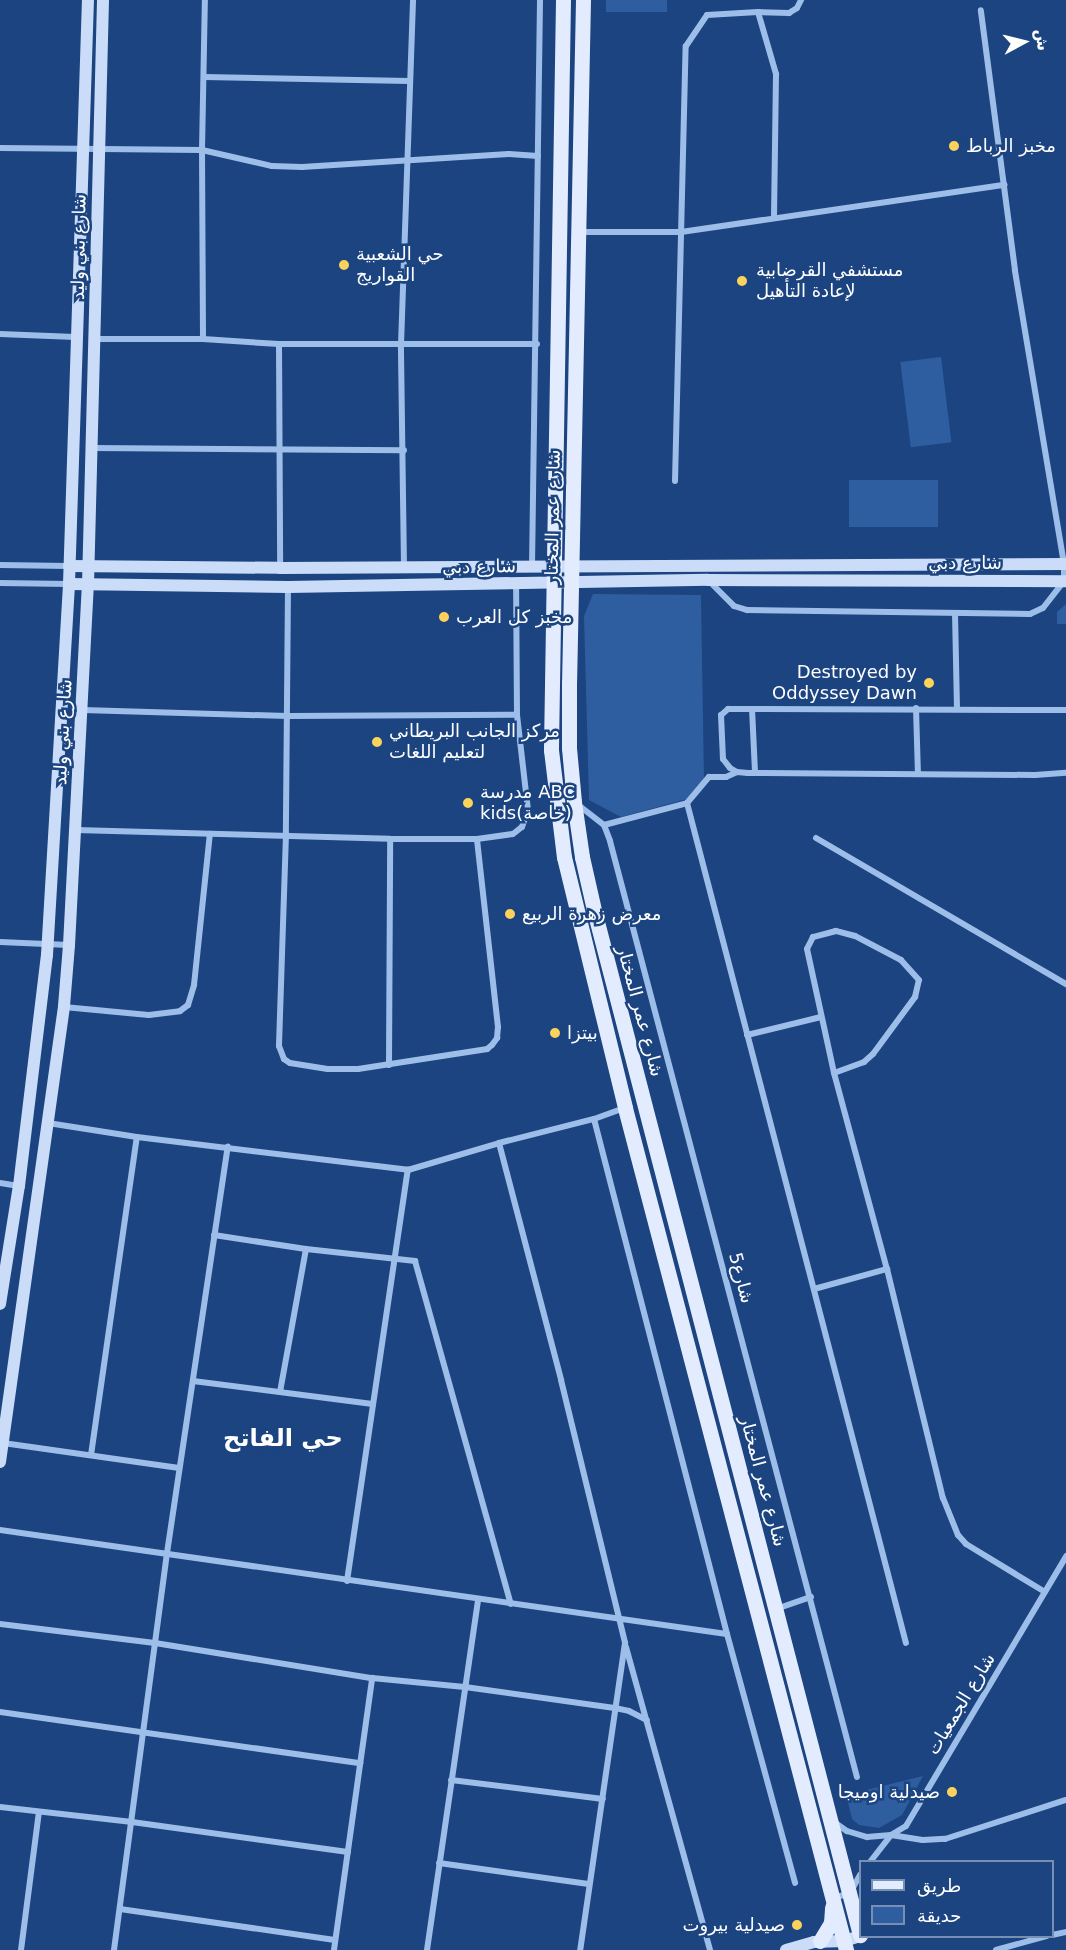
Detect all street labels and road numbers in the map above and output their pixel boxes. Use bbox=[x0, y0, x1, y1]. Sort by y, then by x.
street label: شارع بني وليد bbox=[67, 194, 91, 300]
street label: شارع عمر المختار bbox=[541, 450, 565, 584]
street label: شارع دبي bbox=[928, 552, 1002, 574]
street label: شارع دبي bbox=[442, 556, 516, 578]
street label: شارع بني وليد bbox=[49, 679, 77, 785]
street label: شارع عمر المختار bbox=[612, 943, 668, 1079]
street label: شارع5 bbox=[724, 1250, 758, 1306]
street label: شارع عمر المختار bbox=[735, 1413, 791, 1549]
street label: شارع الجمعيات bbox=[922, 1649, 1000, 1759]

